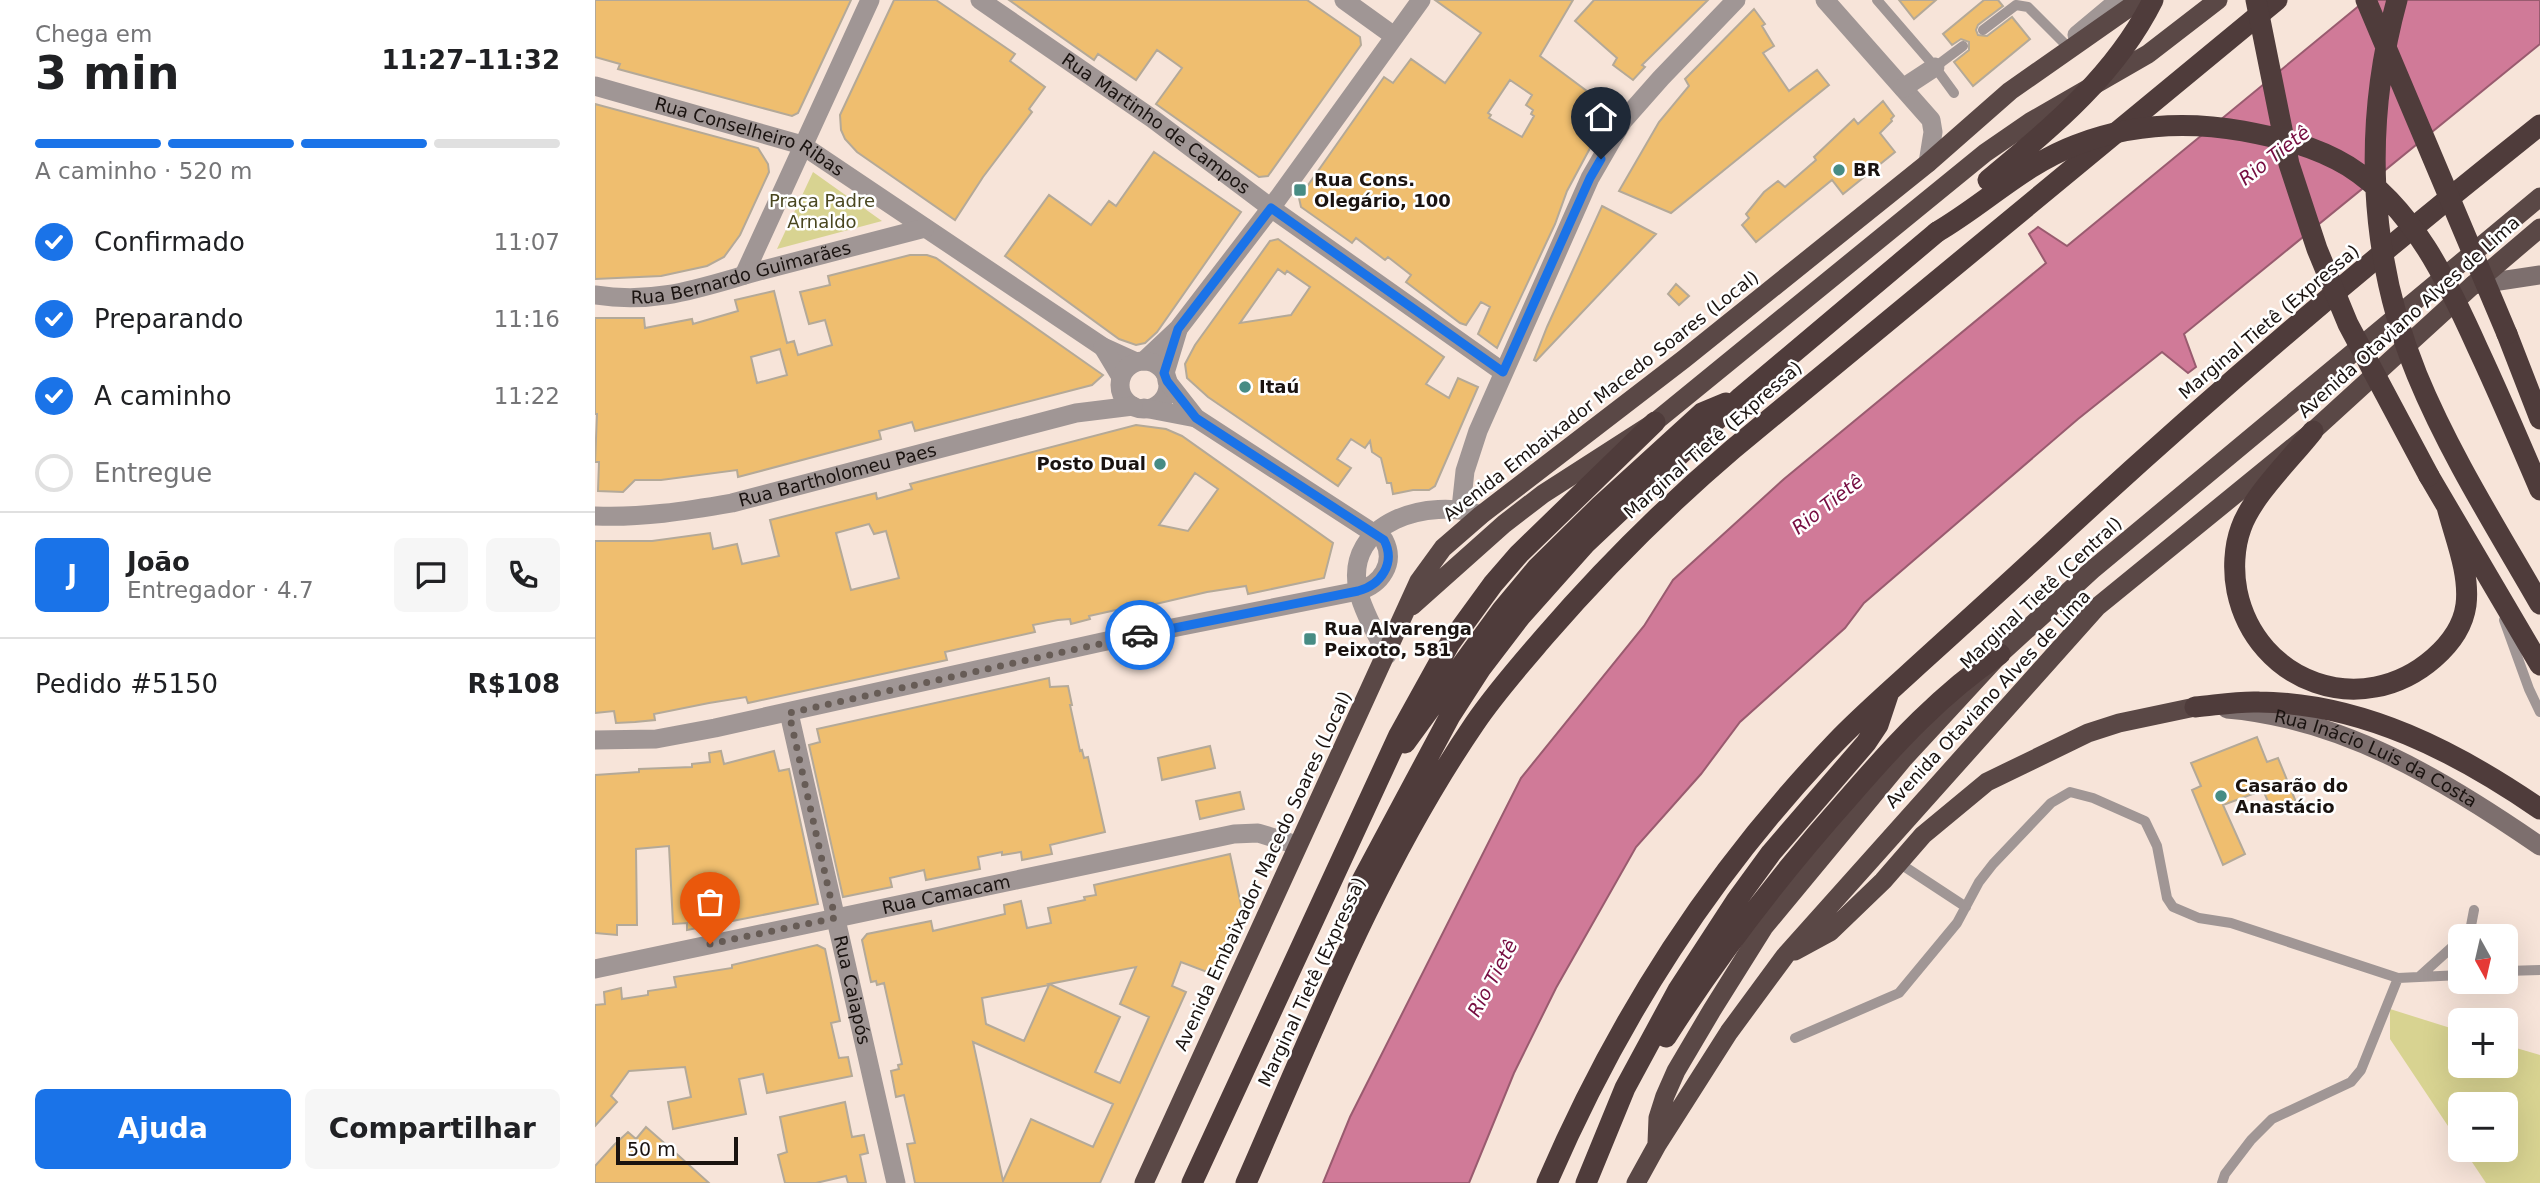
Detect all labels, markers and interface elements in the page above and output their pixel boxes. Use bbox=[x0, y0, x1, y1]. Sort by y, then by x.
text: Chega em bbox=[35, 21, 152, 47]
text: 11:27–11:32 bbox=[381, 45, 560, 75]
text: 3 min bbox=[35, 46, 179, 100]
street label: Rua Martinho de Campos bbox=[1058, 49, 1254, 198]
pin bbox=[1571, 87, 1631, 159]
street label: Rua Conselheiro Ribas bbox=[652, 93, 848, 180]
icon: home bbox=[1582, 98, 1620, 136]
water label: Rio Tietê bbox=[2234, 121, 2314, 189]
text: A caminho · 520 m bbox=[35, 158, 252, 184]
place label: BR bbox=[1853, 159, 1881, 180]
marker: BR bbox=[1831, 162, 1847, 178]
place label: Rua Cons. Olegário, 100 bbox=[1314, 169, 1451, 211]
marker: Rua Cons. Olegário, 100 bbox=[1292, 182, 1308, 198]
park label: Praça Padre Arnaldo bbox=[769, 190, 875, 232]
street label: Avenida Otaviano Alves de Lima bbox=[2294, 212, 2524, 422]
icon: check bbox=[35, 223, 73, 261]
text: Confirmado bbox=[94, 227, 245, 257]
text: 11:07 bbox=[494, 229, 560, 255]
street label: Rua Bernardo Guimarães bbox=[631, 237, 853, 308]
street label: Marginal Tietê (Expressa) bbox=[2174, 240, 2363, 403]
street label: Avenida Embaixador Macedo Soares (Local) bbox=[1439, 266, 1762, 525]
icon: check bbox=[35, 300, 73, 338]
text: Preparando bbox=[94, 304, 243, 334]
text: 11:16 bbox=[494, 306, 560, 332]
street label: Marginal Tietê (Expressa) bbox=[1619, 357, 1806, 523]
place label: Itaú bbox=[1259, 376, 1299, 397]
icon: check bbox=[35, 377, 73, 415]
marker: Itaú bbox=[1237, 379, 1253, 395]
text: A caminho bbox=[94, 381, 232, 411]
text: 11:22 bbox=[494, 383, 560, 409]
street label: Rua Bartholomeu Paes bbox=[736, 439, 939, 511]
place label: Posto Dual bbox=[1036, 453, 1146, 474]
marker: Posto Dual bbox=[1152, 456, 1168, 472]
text: Entregue bbox=[94, 458, 212, 488]
water label: Rio Tietê bbox=[1787, 470, 1867, 538]
street label: Marginal Tietê (Central) bbox=[1956, 512, 2126, 673]
button: chat bbox=[394, 538, 468, 612]
button: phone bbox=[486, 538, 560, 612]
text: João bbox=[127, 547, 190, 577]
text: J bbox=[67, 560, 77, 590]
text: Entregador · 4.7 bbox=[127, 577, 314, 603]
street label: Avenida Otaviano Alves de Lima bbox=[1881, 585, 2094, 812]
courier bbox=[1105, 600, 1175, 670]
icon: car bbox=[1121, 616, 1159, 654]
place label: Rua Alvarenga Peixoto, 581 bbox=[1324, 618, 1472, 660]
marker: Rua Alvarenga Peixoto, 581 bbox=[1302, 631, 1318, 647]
text: Pedido #5150 bbox=[35, 669, 218, 699]
text: R$108 bbox=[468, 669, 560, 699]
street label: Avenida Embaixador Macedo Soares (Local) bbox=[1170, 688, 1355, 1054]
street label: Rua Inácio Luis da Costa bbox=[2272, 705, 2481, 812]
place label: Casarão do Anastácio bbox=[2235, 775, 2348, 817]
marker: Casarão do Anastácio bbox=[2213, 788, 2229, 804]
street label: Rua Camacam bbox=[880, 871, 1012, 918]
pin bbox=[680, 872, 740, 944]
street label: Marginal Tietê (Expressa) bbox=[1254, 874, 1369, 1090]
icon: bag bbox=[691, 883, 729, 921]
north arrow bbox=[2448, 924, 2518, 994]
map controls bbox=[2448, 924, 2518, 1162]
street label: Rua Caiapós bbox=[830, 933, 875, 1046]
water label: Rio Tietê bbox=[1463, 936, 1521, 1020]
button: + bbox=[2448, 1008, 2518, 1078]
button: Ajuda bbox=[35, 1089, 291, 1169]
button: Compartilhar bbox=[305, 1089, 560, 1169]
button: − bbox=[2448, 1092, 2518, 1162]
scale bar bbox=[616, 1134, 739, 1166]
text: 50 m bbox=[627, 1138, 676, 1160]

